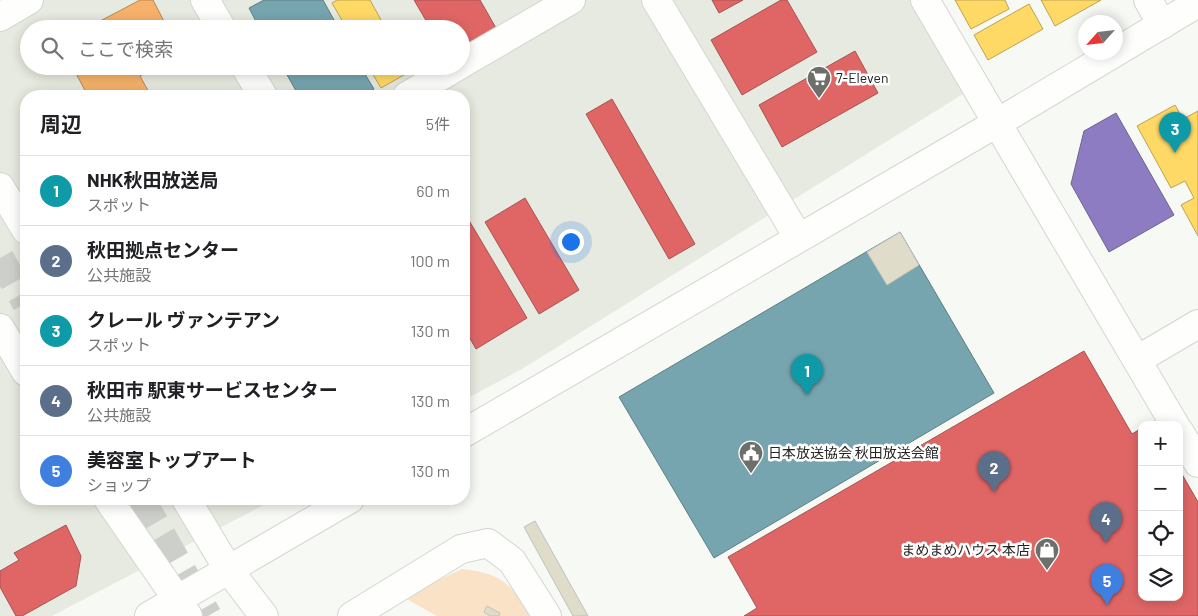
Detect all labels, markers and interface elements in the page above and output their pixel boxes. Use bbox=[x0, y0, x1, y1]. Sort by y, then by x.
north arrow bbox=[1078, 15, 1123, 60]
search box bbox=[20, 20, 470, 75]
icon: search bbox=[38, 34, 66, 62]
text: ここで検索 bbox=[78, 37, 173, 60]
supermarket icon: 7-Eleven bbox=[806, 65, 832, 99]
place label: 7-Eleven bbox=[836, 69, 889, 86]
text: 周辺 bbox=[40, 111, 82, 136]
pin: 3 bbox=[1159, 112, 1191, 153]
text: 5件 bbox=[426, 114, 450, 133]
text: NHK秋田放送局 bbox=[87, 168, 218, 191]
text: 1 bbox=[53, 181, 59, 200]
text: 60 m bbox=[416, 181, 450, 200]
text: スポット bbox=[87, 195, 151, 214]
your location bbox=[558, 229, 584, 255]
text: 秋田拠点センター bbox=[87, 238, 239, 261]
text: 2 bbox=[52, 251, 60, 270]
text: 100 m bbox=[410, 251, 450, 270]
text: 公共施設 bbox=[87, 265, 151, 284]
text: クレール ヴァンテアン bbox=[87, 308, 280, 331]
text: 3 bbox=[52, 321, 60, 340]
text: 130 m bbox=[411, 321, 450, 340]
text: スポット bbox=[87, 335, 151, 354]
pin: 1 bbox=[791, 354, 823, 395]
text: 秋田市 駅東サービスセンター bbox=[87, 378, 338, 401]
text: 4 bbox=[51, 391, 61, 410]
text: 130 m bbox=[411, 391, 450, 410]
text: 公共施設 bbox=[87, 405, 151, 424]
map controls bbox=[1138, 421, 1183, 601]
button: + bbox=[1138, 421, 1183, 466]
public building icon: 日本放送協会 秋田放送会館 bbox=[738, 440, 764, 474]
place label: 日本放送協会 秋田放送会館 bbox=[768, 444, 939, 461]
text: 美容室トップアート bbox=[87, 448, 257, 471]
pin: 2 bbox=[978, 451, 1010, 492]
text: 5 bbox=[52, 461, 60, 480]
text: 130 m bbox=[411, 461, 450, 480]
button: − bbox=[1138, 466, 1183, 511]
text: ショップ bbox=[87, 475, 151, 494]
pin: 4 bbox=[1090, 502, 1122, 543]
button: locate bbox=[1138, 511, 1183, 556]
shop icon: まめまめハウス 本店 bbox=[1034, 537, 1060, 571]
place label: まめまめハウス 本店 bbox=[901, 541, 1030, 558]
button: layers bbox=[1138, 556, 1183, 601]
pin: 5 bbox=[1091, 564, 1123, 605]

